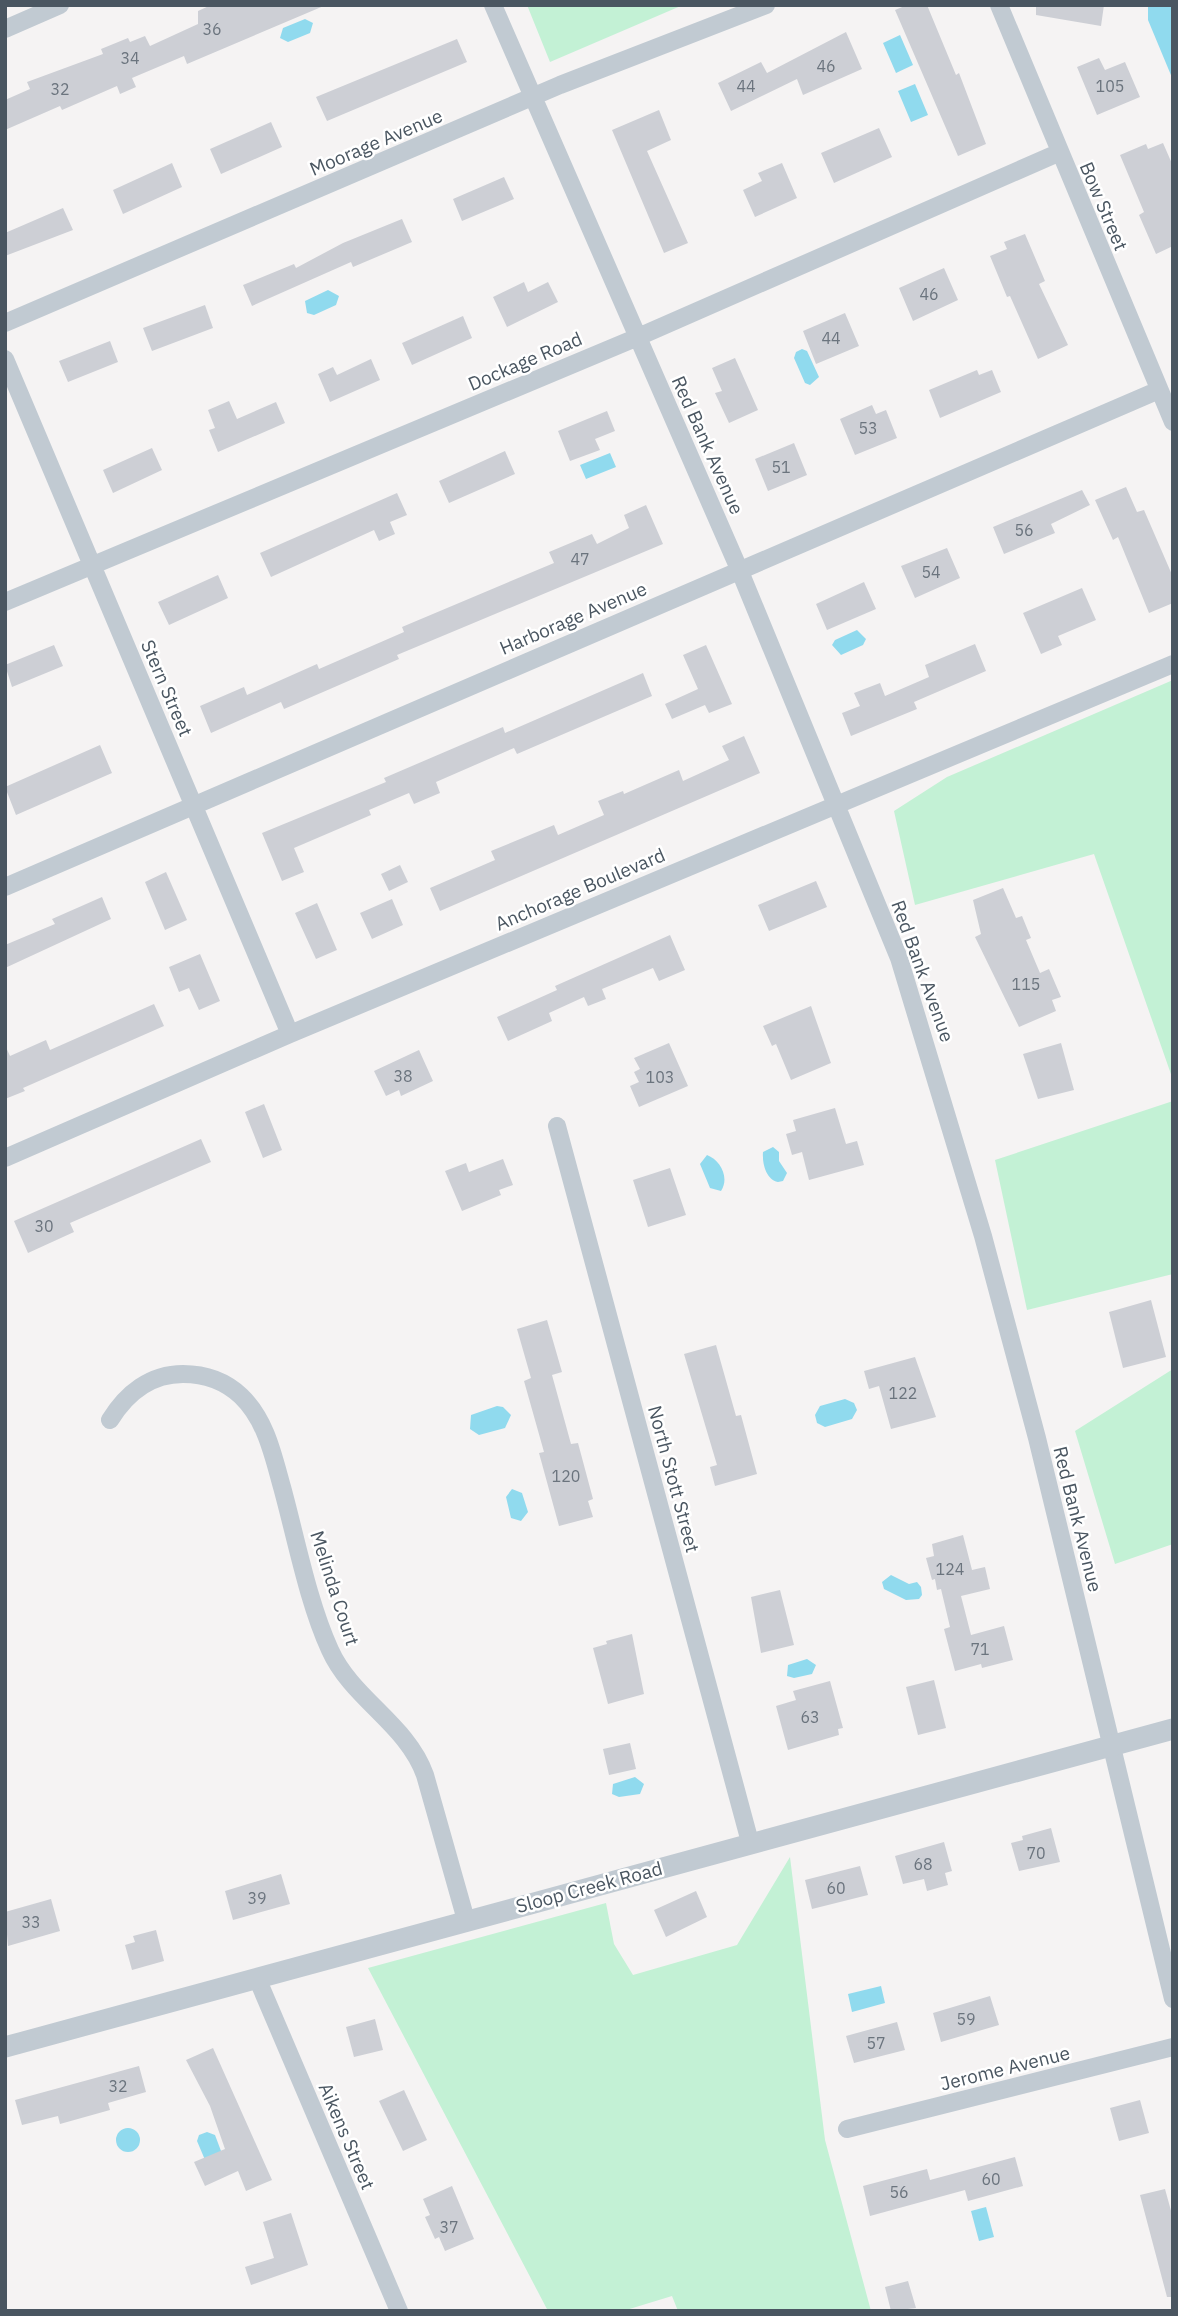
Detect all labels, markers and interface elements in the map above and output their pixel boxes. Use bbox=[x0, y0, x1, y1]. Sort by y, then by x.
house number: 36 bbox=[202, 19, 222, 39]
house number: 34 bbox=[120, 48, 140, 68]
house number: 46 bbox=[816, 56, 836, 76]
house number: 44 bbox=[736, 76, 756, 96]
house number: 105 bbox=[1096, 76, 1124, 96]
house number: 32 bbox=[50, 79, 70, 99]
street label: Moorage Avenue bbox=[306, 103, 446, 181]
street label: Bow Street bbox=[1075, 158, 1133, 254]
house number: 46 bbox=[919, 284, 939, 304]
street label: Dockage Road bbox=[464, 326, 586, 396]
house number: 44 bbox=[821, 328, 841, 348]
street label: Red Bank Avenue bbox=[667, 372, 749, 518]
house number: 53 bbox=[858, 418, 878, 438]
house number: 51 bbox=[771, 457, 791, 477]
house number: 56 bbox=[1014, 520, 1034, 540]
house number: 47 bbox=[570, 549, 590, 569]
house number: 54 bbox=[921, 562, 941, 582]
street label: Harborage Avenue bbox=[496, 576, 650, 660]
street label: Stern Street bbox=[136, 636, 198, 740]
street label: Anchorage Boulevard bbox=[491, 842, 669, 936]
street label: Red Bank Avenue bbox=[886, 897, 960, 1045]
house number: 115 bbox=[1012, 974, 1040, 994]
house number: 38 bbox=[393, 1066, 413, 1086]
house number: 103 bbox=[646, 1067, 674, 1087]
house number: 30 bbox=[34, 1216, 54, 1236]
house number: 122 bbox=[889, 1383, 917, 1403]
street label: North Stott Street bbox=[643, 1403, 705, 1555]
street label: Red Bank Avenue bbox=[1048, 1444, 1108, 1594]
house number: 120 bbox=[552, 1466, 580, 1486]
street label: Melinda Court bbox=[305, 1528, 365, 1648]
house number: 124 bbox=[936, 1559, 964, 1579]
house number: 71 bbox=[970, 1639, 990, 1659]
house number: 63 bbox=[800, 1707, 820, 1727]
house number: 70 bbox=[1026, 1843, 1046, 1863]
house number: 68 bbox=[913, 1854, 933, 1874]
street label: Sloop Creek Road bbox=[513, 1856, 665, 1918]
house number: 60 bbox=[826, 1878, 846, 1898]
house number: 39 bbox=[247, 1888, 267, 1908]
house number: 33 bbox=[21, 1912, 41, 1932]
house number: 59 bbox=[956, 2009, 976, 2029]
house number: 57 bbox=[866, 2033, 886, 2053]
street label: Jerome Avenue bbox=[938, 2040, 1072, 2096]
house number: 32 bbox=[108, 2076, 128, 2096]
street label: Aikens Street bbox=[314, 2079, 380, 2193]
house number: 60 bbox=[981, 2169, 1001, 2189]
house number: 56 bbox=[889, 2182, 909, 2202]
house number: 37 bbox=[439, 2217, 459, 2237]

